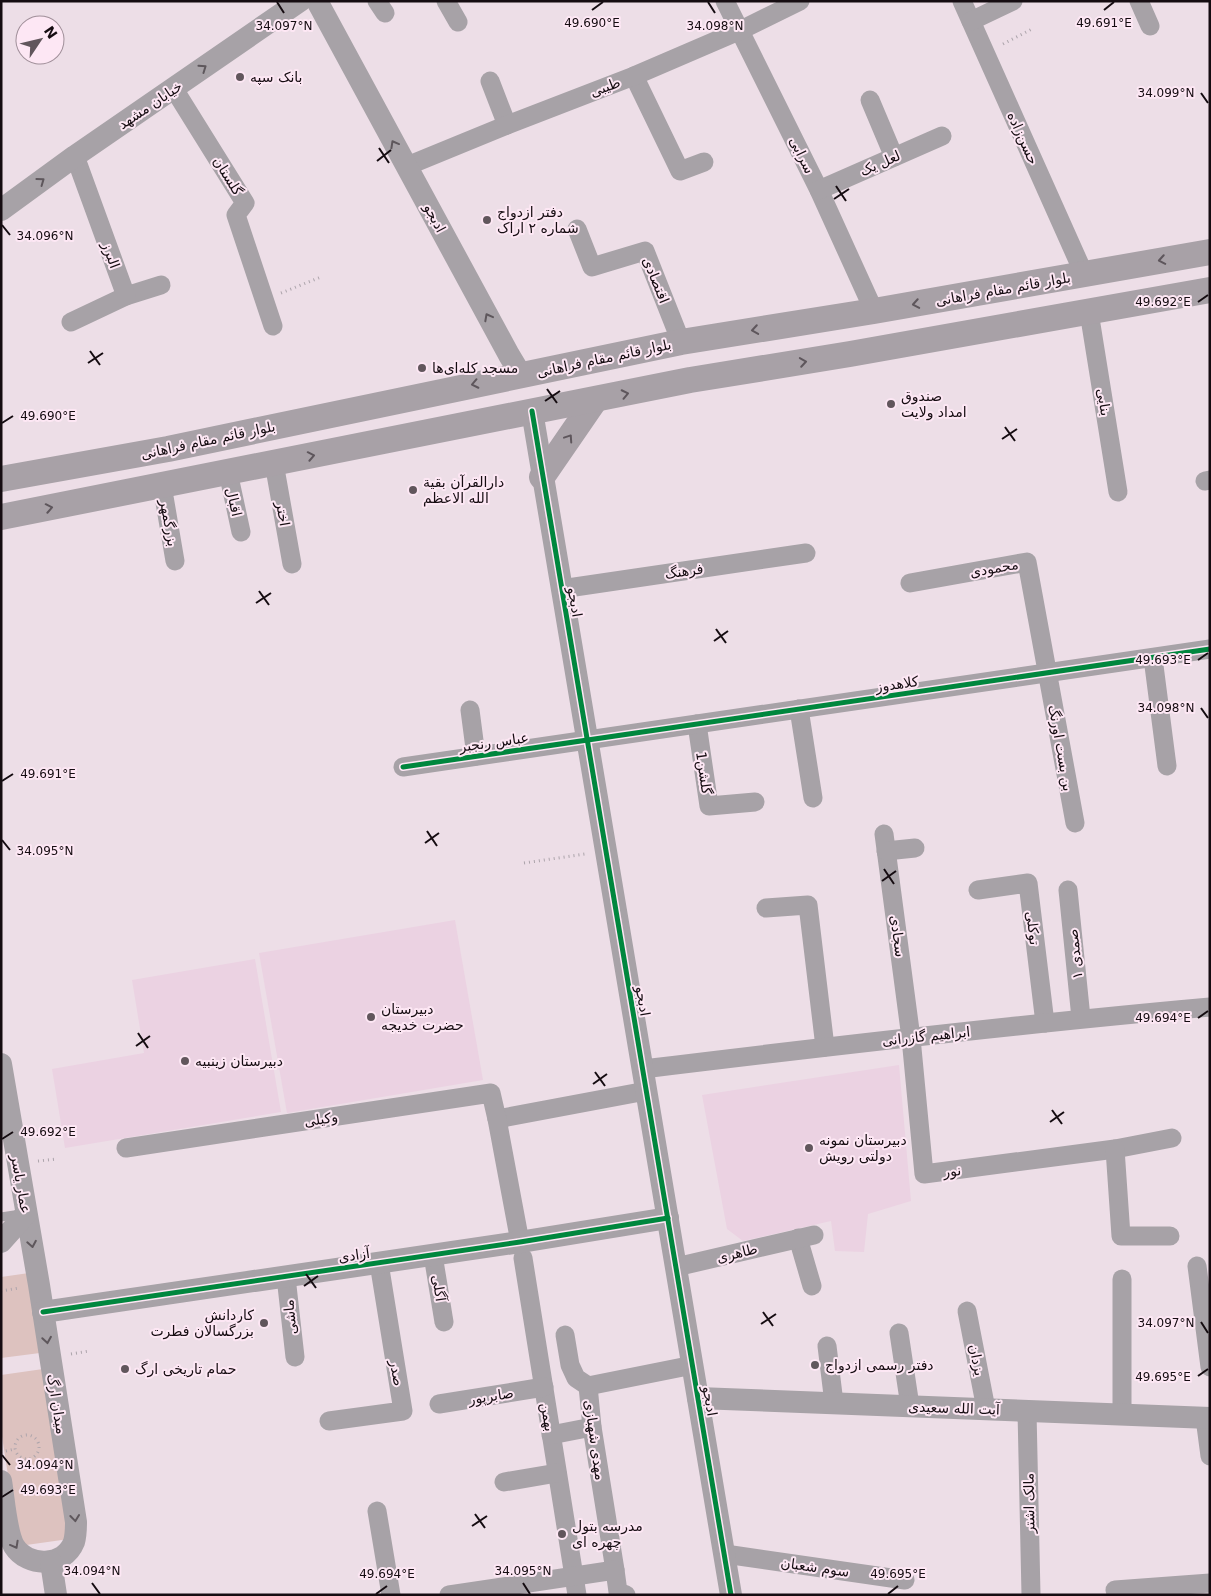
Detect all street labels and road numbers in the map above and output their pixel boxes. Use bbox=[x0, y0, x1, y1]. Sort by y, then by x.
street label: طیبی bbox=[588, 74, 622, 100]
street label: خیابان مشهد bbox=[115, 78, 186, 133]
street label: حسن‌زاده bbox=[1003, 109, 1042, 167]
street label: سرابی bbox=[785, 134, 818, 176]
street label: لعل یک bbox=[857, 147, 903, 179]
street label: گلستان bbox=[210, 154, 246, 199]
street label: ادبجو bbox=[419, 200, 449, 236]
street label: البرز bbox=[98, 239, 123, 271]
street label: اقتصادی bbox=[640, 255, 672, 305]
street label: بلوار قائم مقام فراهانی bbox=[934, 269, 1072, 310]
street label: بلوار قائم مقام فراهانی bbox=[535, 336, 673, 381]
street label: بنایی bbox=[1094, 387, 1114, 417]
street label: بلوار قائم مقام فراهانی bbox=[139, 418, 277, 463]
street label: اقبال bbox=[223, 486, 245, 518]
street label: بزرگمهر bbox=[156, 497, 181, 548]
street label: اختر bbox=[272, 500, 293, 528]
street label: محمودی bbox=[968, 556, 1020, 581]
street label: فرهنگ bbox=[664, 560, 704, 583]
street label: ادبجو bbox=[563, 585, 586, 618]
street label: کلاهدوز bbox=[873, 673, 920, 696]
street label: بن بست اورنگ bbox=[1045, 704, 1076, 793]
street label: عباس رنجبر bbox=[457, 729, 530, 756]
street label: گلشن1 bbox=[692, 750, 715, 796]
street label: توکلی bbox=[1022, 910, 1043, 946]
street label: سجادی bbox=[887, 914, 909, 958]
street label: صمدی ۱ bbox=[1064, 928, 1086, 980]
street label: ادبجو bbox=[631, 984, 654, 1017]
street label: ابراهیم گازرانی bbox=[881, 1023, 971, 1050]
street label: وکیلی bbox=[303, 1108, 339, 1131]
street label: عمار یاسر bbox=[7, 1152, 34, 1215]
street label: نور bbox=[941, 1162, 962, 1181]
street label: طاهری bbox=[715, 1240, 759, 1267]
street label: آزادی bbox=[337, 1245, 372, 1266]
street label: آگلی bbox=[429, 1273, 449, 1304]
street label: ماشی bbox=[280, 1299, 300, 1335]
street label: یزدان bbox=[965, 1343, 988, 1378]
street label: صدر bbox=[386, 1358, 407, 1387]
street label: میدان ارگ bbox=[43, 1373, 71, 1435]
street label: ادبجو bbox=[698, 1384, 721, 1417]
street label: صابرپور bbox=[466, 1385, 515, 1409]
street label: آیت الله سعیدی bbox=[908, 1398, 1001, 1418]
street label: مهدی شهبازی bbox=[580, 1399, 609, 1481]
street label: بهمن bbox=[537, 1401, 558, 1433]
street label: مالک اشتر bbox=[1020, 1473, 1039, 1534]
street label: سوم شعبان bbox=[779, 1554, 850, 1581]

